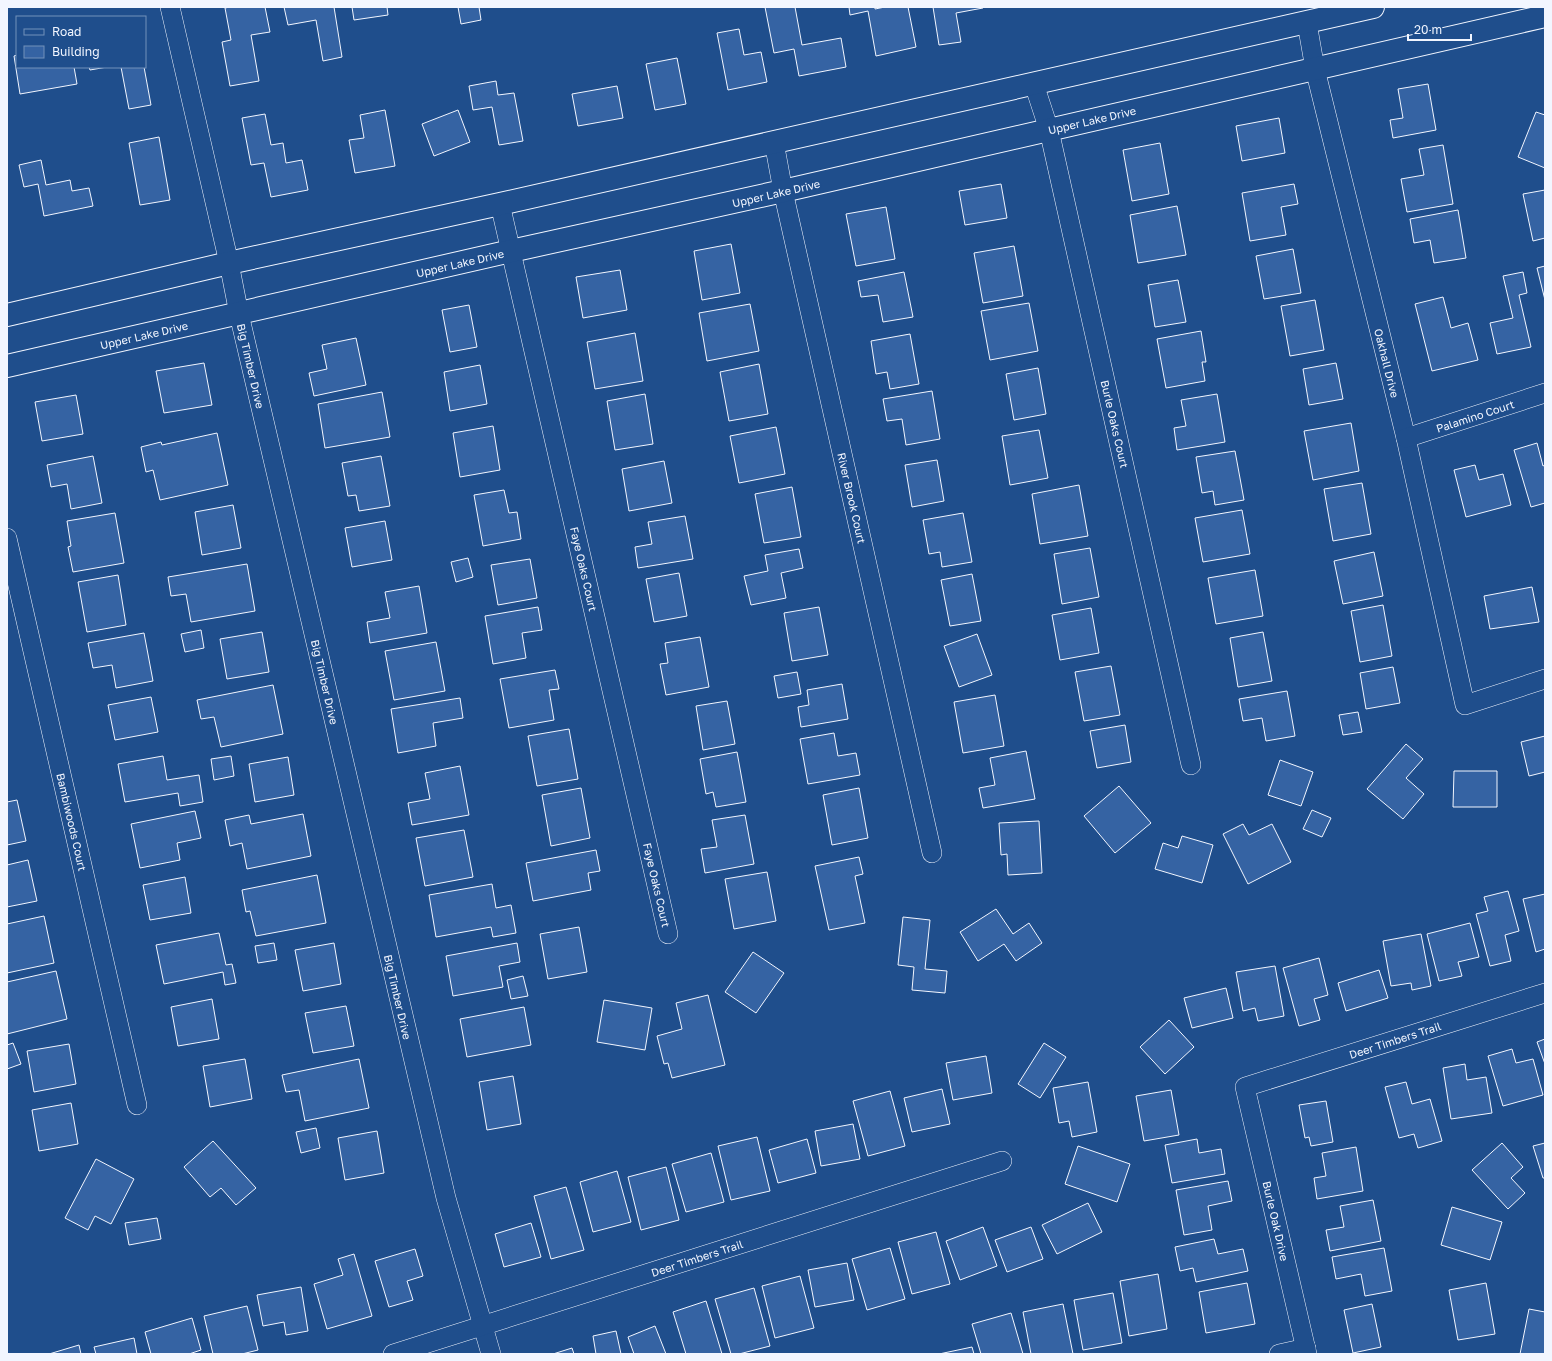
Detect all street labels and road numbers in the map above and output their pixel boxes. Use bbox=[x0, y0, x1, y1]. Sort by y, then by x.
street label: Upper Lake Drive bbox=[1047, 104, 1137, 136]
street label: Upper Lake Drive bbox=[731, 177, 821, 209]
street label: Upper Lake Drive bbox=[415, 247, 505, 279]
street label: Upper Lake Drive bbox=[99, 319, 189, 351]
street label: Big Timber Drive bbox=[235, 322, 267, 410]
street label: Oakhall Drive bbox=[1372, 327, 1402, 399]
street label: Burle Oaks Court bbox=[1099, 379, 1131, 469]
street label: Palamino Court bbox=[1434, 397, 1516, 435]
street label: River Brook Court bbox=[835, 451, 869, 545]
street label: Faye Oaks Court bbox=[568, 526, 600, 612]
street label: Big Timber Drive bbox=[309, 638, 341, 726]
street label: Bambiwoods Court bbox=[54, 772, 90, 872]
street label: Faye Oaks Court bbox=[641, 842, 673, 928]
street label: Big Timber Drive bbox=[382, 953, 414, 1041]
street label: Deer Timbers Trail bbox=[1347, 1019, 1443, 1061]
street label: Burle Oak Drive bbox=[1261, 1180, 1291, 1262]
street label: Deer Timbers Trail bbox=[649, 1237, 745, 1279]

